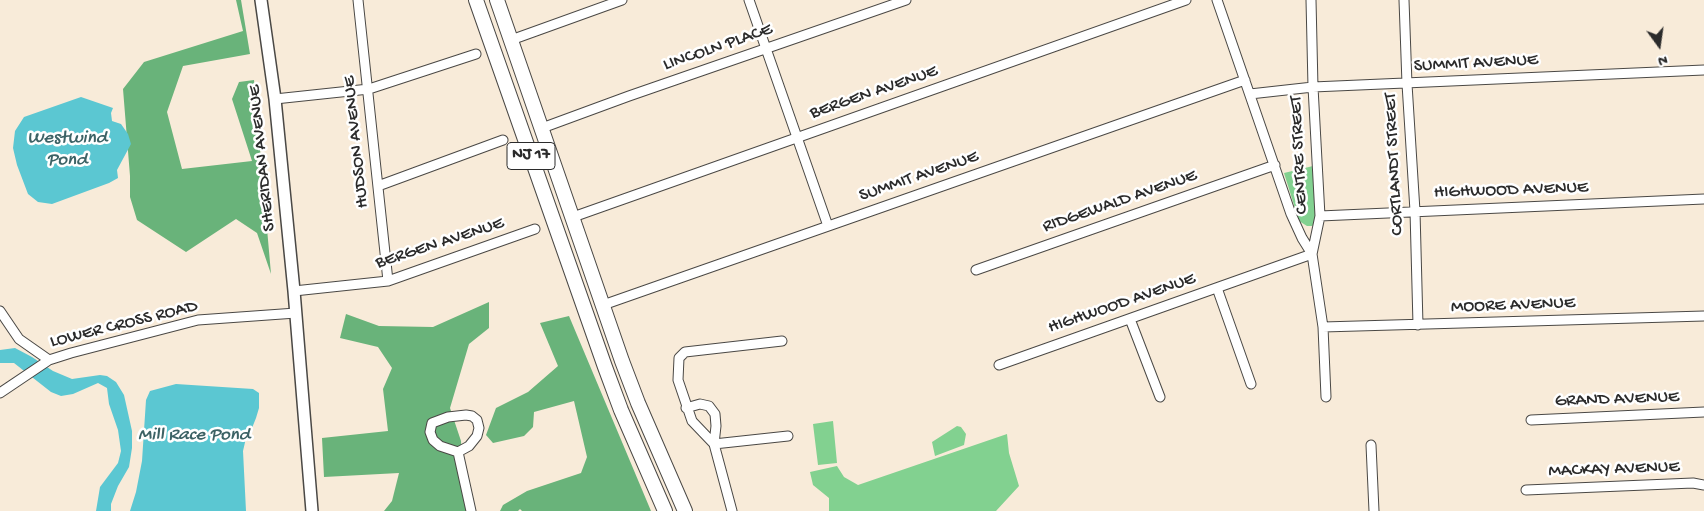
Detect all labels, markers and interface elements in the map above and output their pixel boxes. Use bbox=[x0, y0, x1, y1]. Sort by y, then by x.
street label: LINCOLN PLACE bbox=[661, 19, 775, 77]
north arrow bbox=[1634, 20, 1684, 70]
street label: SUMMIT AVENUE bbox=[1413, 50, 1539, 78]
text: N bbox=[1656, 51, 1669, 69]
street label: BERGEN AVENUE bbox=[807, 61, 941, 125]
street label: HUDSON AVENUE bbox=[339, 75, 375, 209]
street label: SHERIDAN AVENUE bbox=[245, 84, 281, 232]
street label: CORTLANDT STREET bbox=[1380, 92, 1410, 236]
street label: CENTRE STREET bbox=[1286, 95, 1314, 215]
water label: Westwind Pond bbox=[27, 128, 107, 172]
road number: NJ 17 bbox=[507, 142, 555, 170]
street label: SUMMIT AVENUE bbox=[857, 147, 981, 207]
street label: RIDGEWALD AVENUE bbox=[1040, 165, 1200, 239]
street label: HIGHWOOD AVENUE bbox=[1433, 178, 1589, 204]
street label: BERGEN AVENUE bbox=[373, 213, 507, 275]
street label: HIGHWOOD AVENUE bbox=[1045, 269, 1199, 339]
street label: MOORE AVENUE bbox=[1451, 293, 1575, 319]
street label: LOWER CROSS ROAD bbox=[48, 296, 200, 354]
street label: GRAND AVENUE bbox=[1554, 387, 1680, 413]
water label: Mill Race Pond bbox=[138, 425, 250, 447]
street label: MACKAY AVENUE bbox=[1548, 457, 1680, 483]

